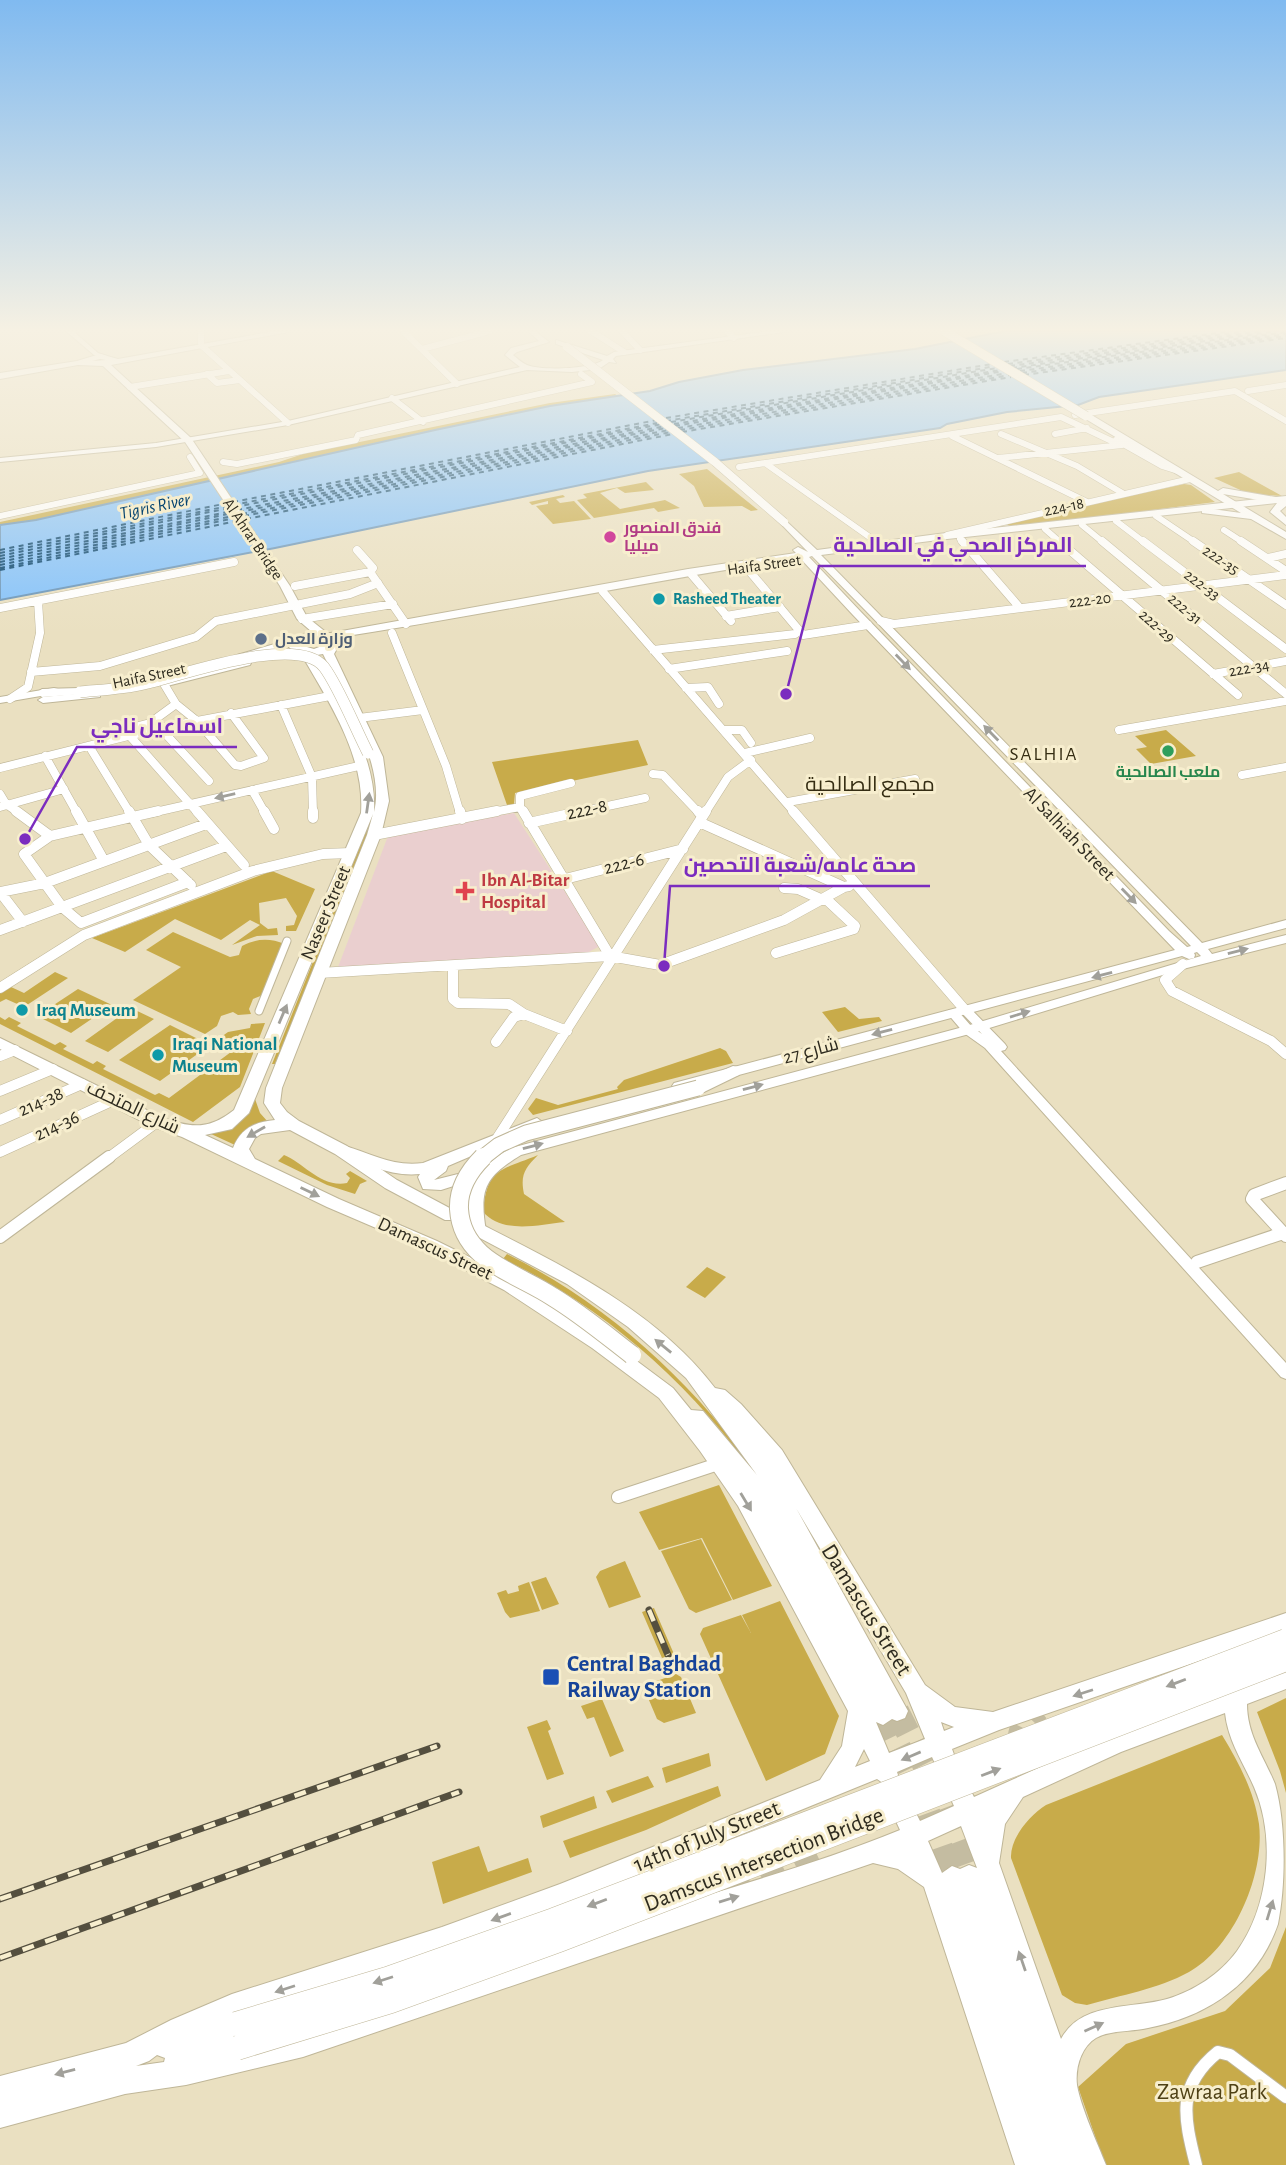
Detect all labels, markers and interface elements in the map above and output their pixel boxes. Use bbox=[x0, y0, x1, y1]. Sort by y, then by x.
water label: Tigris River bbox=[118, 491, 193, 523]
street label: Al Ahrar Bridge bbox=[220, 495, 286, 583]
street label: 224-18 bbox=[1043, 495, 1085, 519]
place label: فندق المنصور ميليا bbox=[623, 520, 721, 554]
callout: المركز الصحي في الصالحية bbox=[819, 524, 1086, 566]
marker: فندق المنصور ميليا bbox=[602, 529, 618, 545]
text: المركز الصحي في الصالحية bbox=[833, 535, 1073, 562]
street label: 222-35 bbox=[1200, 542, 1242, 578]
street label: Haifa Street bbox=[726, 552, 802, 578]
street label: 222-33 bbox=[1181, 567, 1223, 603]
street label: 222-20 bbox=[1068, 589, 1112, 611]
street label: 222-31 bbox=[1165, 590, 1205, 628]
marker: Rasheed Theater bbox=[651, 591, 667, 607]
place label: Rasheed Theater bbox=[673, 591, 781, 607]
street label: 222-29 bbox=[1136, 606, 1178, 646]
marker: وزارة العدل bbox=[253, 631, 269, 647]
place label: وزارة العدل bbox=[275, 631, 353, 648]
one-way arrow bbox=[895, 653, 911, 670]
street label: 222-34 bbox=[1227, 657, 1271, 679]
street label: Haifa Street bbox=[111, 660, 187, 692]
callout: اسماعيل ناجي bbox=[77, 705, 237, 747]
text: اسماعيل ناجي bbox=[91, 716, 223, 743]
one-way arrow bbox=[984, 725, 1000, 742]
marker: ملعب الصالحية bbox=[1160, 743, 1176, 759]
district label: SALHIA bbox=[1010, 745, 1078, 764]
place label: ملعب الصالحية bbox=[1116, 764, 1220, 780]
district label: مجمع الصالحية bbox=[805, 774, 935, 798]
street label: Al Salhiah Street bbox=[1020, 784, 1118, 884]
one-way arrow bbox=[214, 791, 236, 802]
one-way arrow bbox=[362, 792, 373, 814]
street label: 222-8 bbox=[565, 796, 609, 824]
callout: صحة عامه/شعبة التحصين bbox=[670, 844, 930, 886]
street label: 222-6 bbox=[602, 850, 646, 878]
text: صحة عامه/شعبة التحصين bbox=[684, 854, 916, 877]
street label: Naseer Street bbox=[298, 863, 354, 963]
place label: Ibn Al-Bitar Hospital bbox=[481, 871, 570, 912]
marker: Ibn Al-Bitar Hospital bbox=[455, 881, 475, 901]
one-way arrow bbox=[1120, 888, 1137, 905]
one-way arrow bbox=[1227, 945, 1249, 956]
one-way arrow bbox=[1091, 970, 1113, 981]
place label: Iraq Museum bbox=[36, 1001, 136, 1020]
marker: Iraq Museum bbox=[14, 1002, 30, 1018]
one-way arrow bbox=[277, 1004, 289, 1024]
one-way arrow bbox=[1009, 1009, 1030, 1019]
one-way arrow bbox=[871, 1027, 892, 1037]
street label: شارع 27 bbox=[781, 1034, 842, 1070]
place label: Iraqi National Museum bbox=[172, 1035, 278, 1076]
marker: Iraqi National Museum bbox=[150, 1047, 166, 1063]
street label: شارع المتحف bbox=[82, 1077, 183, 1140]
one-way arrow bbox=[743, 1081, 764, 1091]
street label: 214-38 bbox=[16, 1084, 66, 1120]
street label: 214-36 bbox=[32, 1107, 82, 1145]
one-way arrow bbox=[246, 1126, 265, 1138]
one-way arrow bbox=[523, 1141, 544, 1151]
one-way arrow bbox=[300, 1186, 320, 1197]
street label: Damascus Street bbox=[375, 1214, 495, 1284]
one-way arrow bbox=[654, 1339, 672, 1354]
one-way arrow bbox=[739, 1492, 752, 1511]
street label: Damascus Street bbox=[817, 1540, 916, 1680]
place label: Central Baghdad Railway Station bbox=[567, 1653, 721, 1702]
marker: Central Baghdad Railway Station bbox=[541, 1667, 561, 1687]
one-way arrow bbox=[1166, 1677, 1187, 1688]
one-way arrow bbox=[1072, 1688, 1093, 1699]
one-way arrow bbox=[901, 1750, 921, 1762]
one-way arrow bbox=[980, 1767, 1001, 1778]
street label: 14th of July Street bbox=[631, 1797, 784, 1877]
street label: Damscus Intersection Bridge bbox=[641, 1804, 887, 1916]
one-way arrow bbox=[719, 1893, 740, 1903]
one-way arrow bbox=[587, 1898, 608, 1909]
one-way arrow bbox=[1265, 1900, 1275, 1921]
one-way arrow bbox=[490, 1912, 511, 1923]
one-way arrow bbox=[1016, 1951, 1027, 1972]
one-way arrow bbox=[373, 1975, 394, 1986]
one-way arrow bbox=[274, 1985, 295, 1995]
one-way arrow bbox=[1084, 2021, 1104, 2033]
one-way arrow bbox=[54, 2067, 76, 2078]
park label: Zawraa Park bbox=[1157, 2081, 1267, 2104]

